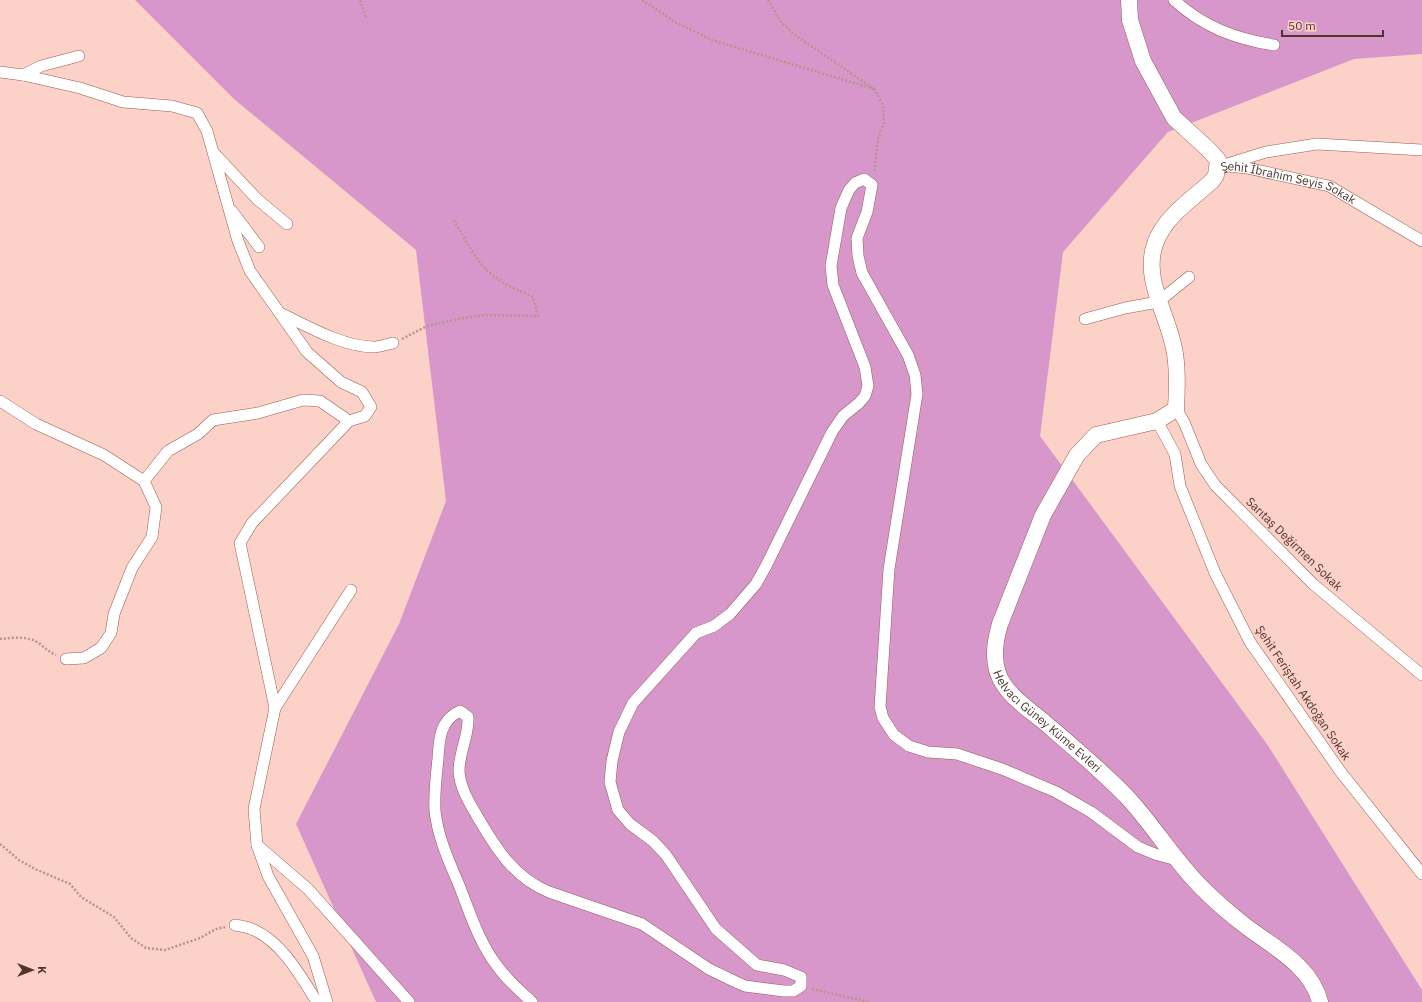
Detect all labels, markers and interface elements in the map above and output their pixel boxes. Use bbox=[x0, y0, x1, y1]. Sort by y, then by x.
scale bar bbox=[1282, 12, 1383, 38]
text: 50 m bbox=[1288, 18, 1316, 33]
street label: Şehit İbrahim Seyis Sokak bbox=[1219, 158, 1359, 208]
street label: Sarıtaş Değirmen Sokak bbox=[1243, 494, 1346, 594]
street label: Şehit Feriştah Akdoğan Sokak bbox=[1253, 622, 1355, 764]
street label: Helvacı Güney Küme Evleri bbox=[990, 668, 1105, 775]
north arrow bbox=[12, 950, 52, 990]
text: K bbox=[35, 966, 49, 974]

